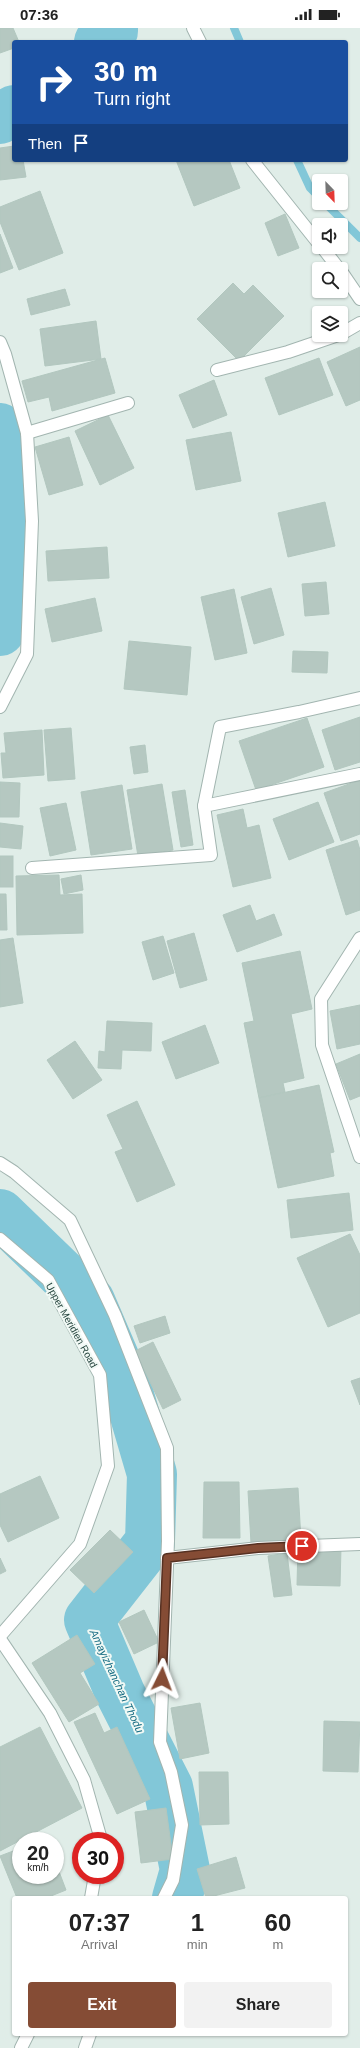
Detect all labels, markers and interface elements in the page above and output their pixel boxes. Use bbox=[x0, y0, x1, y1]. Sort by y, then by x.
text: 07:36 bbox=[20, 6, 58, 23]
icon: right bbox=[28, 56, 80, 108]
text: 30 m bbox=[94, 56, 158, 87]
text: Turn right bbox=[94, 89, 170, 109]
icon: arrive bbox=[70, 132, 92, 154]
text: Then bbox=[28, 135, 62, 152]
north arrow bbox=[312, 174, 348, 210]
map controls bbox=[312, 174, 348, 342]
button: sound bbox=[312, 218, 348, 254]
button: search bbox=[312, 262, 348, 298]
button: layers bbox=[312, 306, 348, 342]
street label: Upper Meridien Road bbox=[44, 1281, 99, 1369]
pin bbox=[285, 1529, 319, 1563]
icon: arrive bbox=[291, 1535, 313, 1557]
water label: Amayizhanchan Thodu bbox=[87, 1627, 146, 1735]
position arrow bbox=[141, 1658, 183, 1700]
speed limit sign: 30 bbox=[72, 1832, 124, 1884]
text: 20 bbox=[27, 1842, 49, 1864]
text: km/h bbox=[27, 1862, 49, 1873]
text: 07:37 bbox=[69, 1909, 130, 1936]
text: 1 bbox=[191, 1909, 204, 1936]
text: 60 bbox=[265, 1909, 291, 1936]
text: Arrival bbox=[81, 1937, 118, 1952]
text: min bbox=[187, 1937, 208, 1952]
text: m bbox=[272, 1937, 283, 1952]
button: Exit bbox=[28, 1982, 176, 2028]
button: Share bbox=[184, 1982, 332, 2028]

